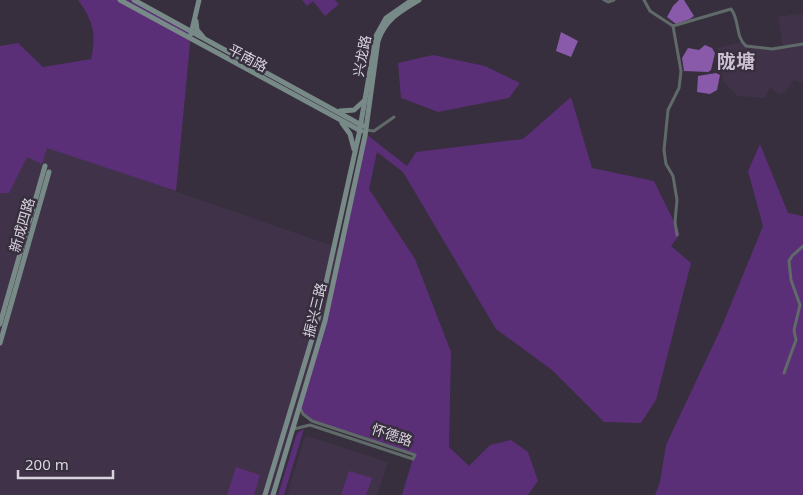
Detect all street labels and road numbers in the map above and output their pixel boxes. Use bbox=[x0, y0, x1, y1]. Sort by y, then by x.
street label: 兴龙路 bbox=[348, 33, 375, 78]
street label: 平南路 bbox=[225, 39, 271, 76]
street label: 新成四路 bbox=[5, 195, 38, 254]
street label: 振兴三路 bbox=[299, 280, 331, 339]
street label: 怀德路 bbox=[369, 419, 415, 450]

